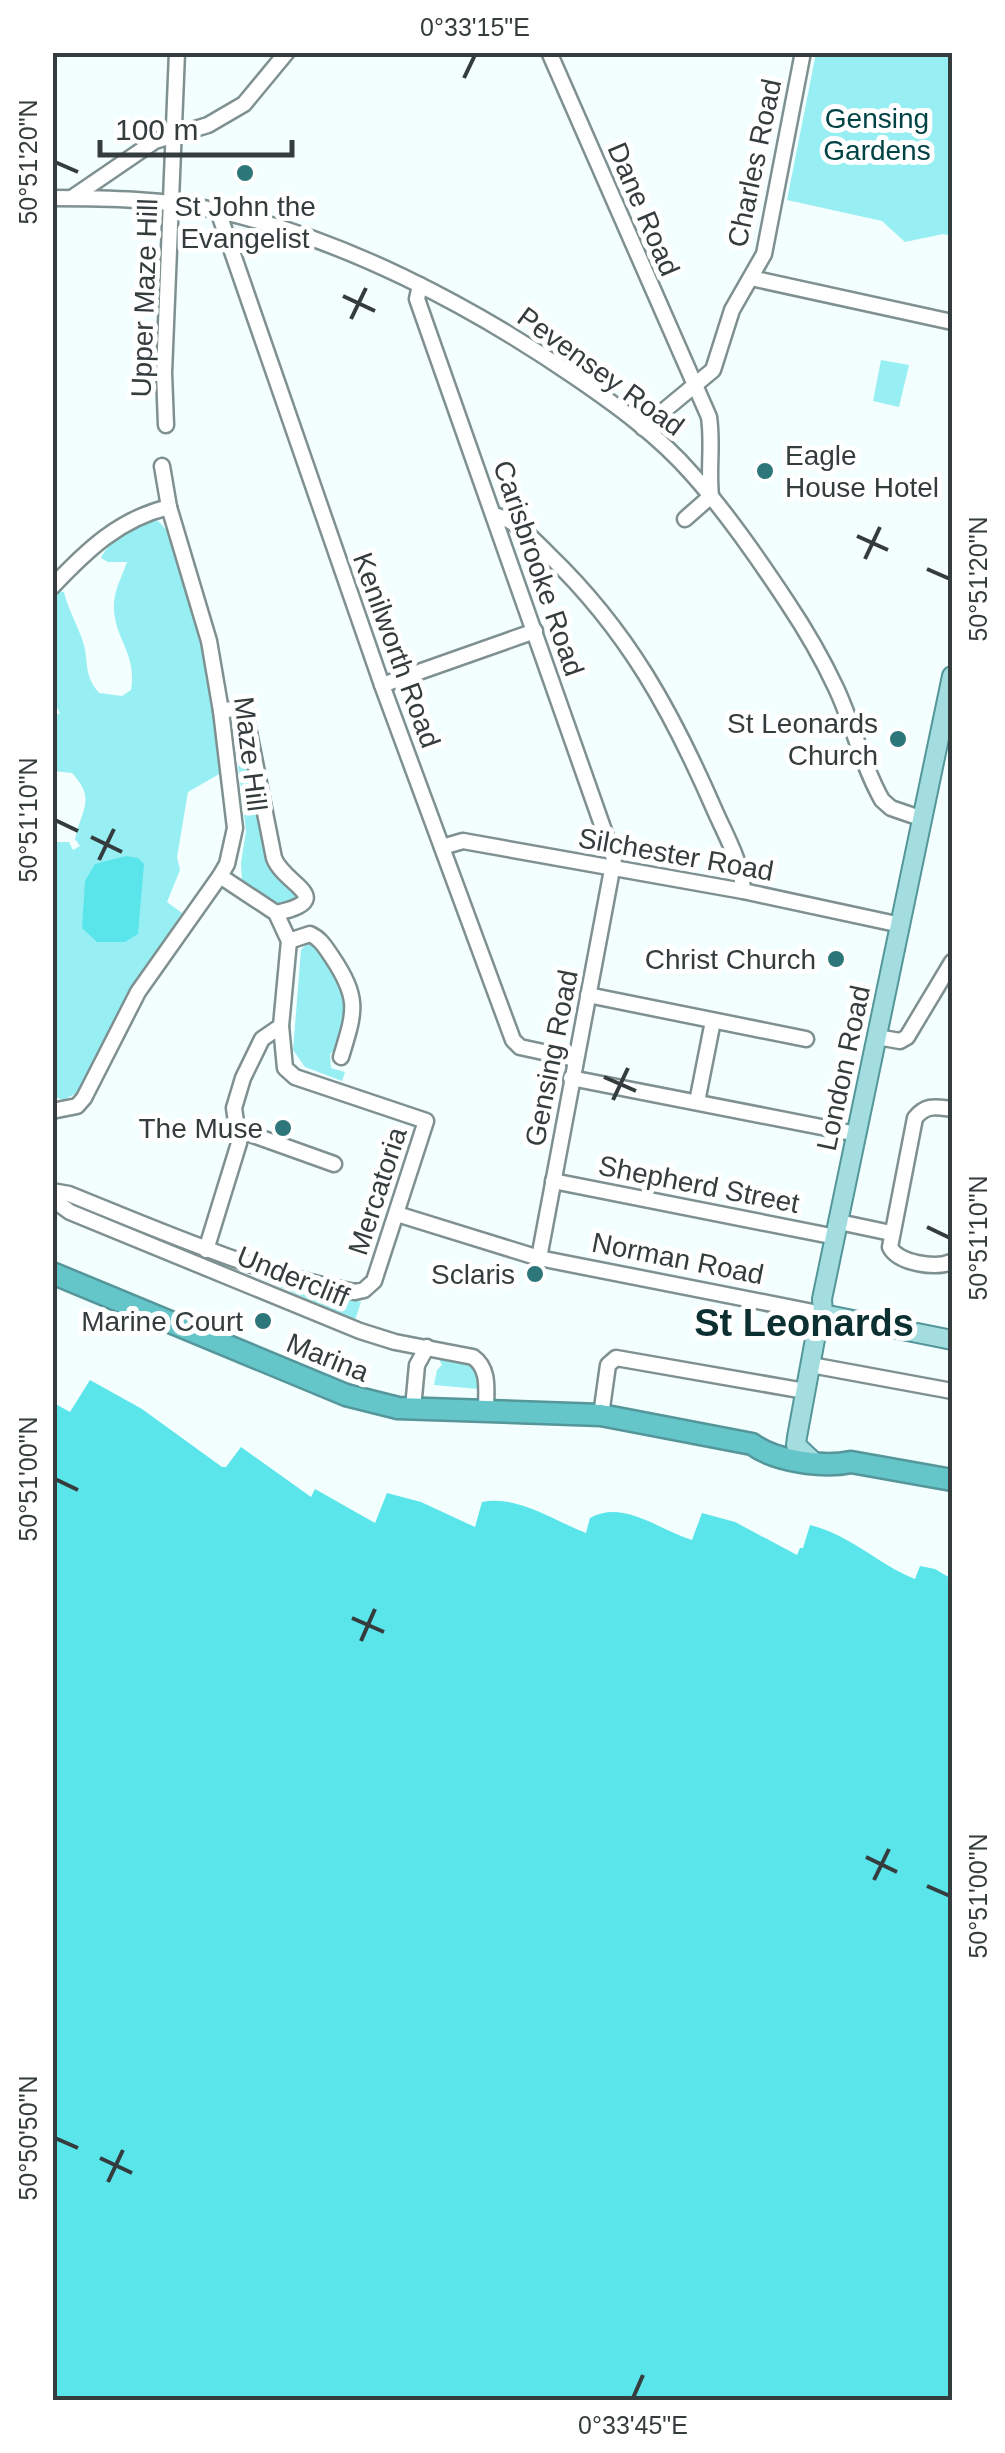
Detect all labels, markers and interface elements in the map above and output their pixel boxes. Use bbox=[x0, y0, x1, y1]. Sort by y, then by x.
text: 0°33'15"E bbox=[420, 13, 530, 41]
street label: Charles Road bbox=[722, 76, 787, 250]
scale bar bbox=[100, 95, 292, 157]
text: 50°51'20"N bbox=[14, 99, 42, 225]
park label: Gensing Gardens bbox=[823, 103, 931, 166]
text: 100 m bbox=[115, 113, 198, 146]
street label: Dane Road bbox=[602, 138, 685, 280]
marker: St John the Evangelist bbox=[234, 162, 256, 184]
place label: St John the Evangelist bbox=[174, 191, 316, 254]
street label: Upper Maze Hill bbox=[126, 198, 163, 398]
street label: Pevensey Road bbox=[512, 301, 690, 442]
place label: Eagle House Hotel bbox=[785, 440, 939, 503]
street label: Carisbrooke Road bbox=[487, 456, 590, 680]
marker: Eagle House Hotel bbox=[754, 460, 776, 482]
text: 50°51'20"N bbox=[964, 516, 992, 642]
street label: Kenilworth Road bbox=[347, 548, 446, 752]
street label: Maze Hill bbox=[228, 695, 273, 813]
place label: St Leonards Church bbox=[727, 708, 878, 771]
marker: St Leonards Church bbox=[887, 728, 909, 750]
text: 50°51'10"N bbox=[14, 757, 42, 883]
street label: Silchester Road bbox=[576, 822, 776, 887]
place label: Christ Church bbox=[645, 944, 816, 975]
marker: Christ Church bbox=[825, 948, 847, 970]
street label: Gensing Road bbox=[519, 967, 584, 1149]
street label: London Road bbox=[811, 983, 876, 1154]
place label: The Muse bbox=[139, 1113, 263, 1144]
marker: The Muse bbox=[272, 1117, 294, 1139]
street label: Mercatoria bbox=[342, 1123, 413, 1259]
street label: Shepherd Street bbox=[596, 1150, 802, 1219]
text: 50°51'10"N bbox=[964, 1175, 992, 1301]
street label: Norman Road bbox=[589, 1227, 766, 1290]
street label: Undercliff bbox=[232, 1240, 353, 1313]
place label: Sclaris bbox=[431, 1259, 515, 1290]
marker: Sclaris bbox=[524, 1263, 546, 1285]
district label: St Leonards bbox=[694, 1302, 914, 1344]
place label: Marine Court bbox=[81, 1306, 243, 1337]
marker: Marine Court bbox=[252, 1310, 274, 1332]
street label: Marina bbox=[282, 1327, 374, 1388]
text: 50°51'00"N bbox=[14, 1416, 42, 1542]
text: 50°51'00"N bbox=[964, 1833, 992, 1959]
text: 50°50'50"N bbox=[14, 2075, 42, 2201]
text: 0°33'45"E bbox=[578, 2411, 688, 2439]

